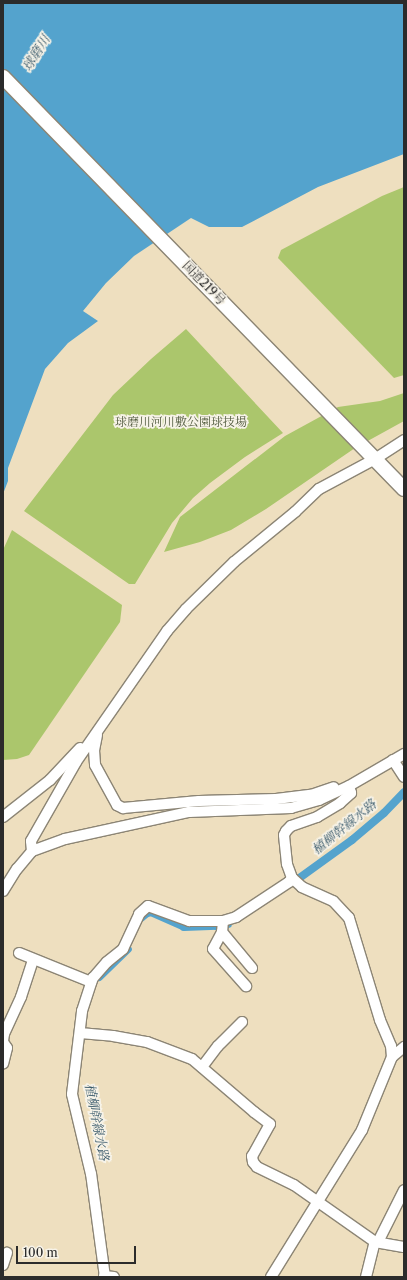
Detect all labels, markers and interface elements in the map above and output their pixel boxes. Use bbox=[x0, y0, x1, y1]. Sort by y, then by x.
water label: 球磨川 bbox=[19, 32, 53, 74]
street label: 国道219号 bbox=[180, 258, 228, 308]
park label: 球磨川河川敷公園球技場 bbox=[115, 415, 247, 429]
water label: 植柳幹線水路 bbox=[309, 796, 379, 858]
water label: 植柳幹線水路 bbox=[82, 1082, 112, 1162]
scale bar bbox=[18, 1238, 138, 1264]
text: 100 m bbox=[23, 1245, 58, 1260]

